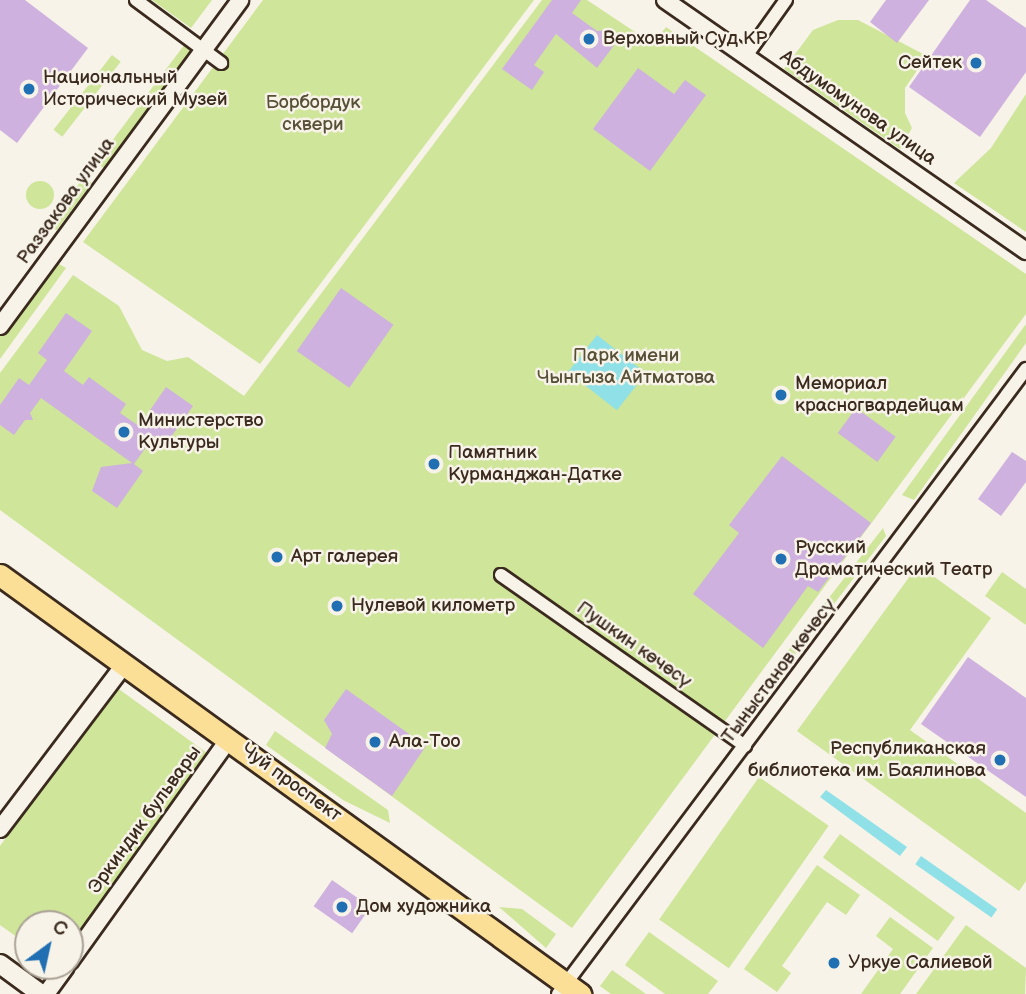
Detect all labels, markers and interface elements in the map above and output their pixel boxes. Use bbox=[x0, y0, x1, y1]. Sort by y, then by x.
place label: Верховный Суд КР bbox=[603, 28, 767, 50]
marker: Верховный Суд КР bbox=[581, 31, 597, 47]
street label: Абдумомунова улица bbox=[775, 45, 941, 171]
place label: Сейтек bbox=[898, 52, 962, 74]
marker: Сейтек bbox=[968, 55, 984, 71]
place label: Национальный Исторический Музей bbox=[43, 67, 228, 111]
marker: Национальный Исторический Музей bbox=[21, 81, 37, 97]
park label: Борбордук сквери bbox=[266, 92, 360, 136]
street label: Раззакова улица bbox=[12, 133, 120, 269]
park label: Парк имени Чынгыза Айтматова bbox=[537, 345, 715, 389]
place label: Мемориал красногвардейцам bbox=[795, 373, 964, 417]
marker: Мемориал красногвардейцам bbox=[773, 387, 789, 403]
place label: Министерство Культуры bbox=[138, 410, 263, 454]
marker: Министерство Культуры bbox=[116, 424, 132, 440]
place label: Памятник Курманджан-Датке bbox=[448, 442, 622, 486]
marker: Памятник Курманджан-Датке bbox=[426, 456, 442, 472]
place label: Русский Драматический Театр bbox=[795, 537, 992, 581]
place label: Арт галерея bbox=[291, 546, 398, 568]
marker: Арт галерея bbox=[269, 549, 285, 565]
marker: Русский Драматический Театр bbox=[773, 551, 789, 567]
street label: Тыныстанов көчөсү bbox=[717, 594, 841, 748]
place label: Нулевой километр bbox=[351, 595, 515, 617]
street label: Пушкин көчөсү bbox=[572, 597, 696, 693]
marker: Нулевой километр bbox=[329, 598, 345, 614]
place label: Ала-Тоо bbox=[389, 731, 460, 753]
marker: Ала-Тоо bbox=[367, 734, 383, 750]
place label: Республиканская библиотека им. Баялинова bbox=[748, 738, 986, 782]
street label: Чуй проспект bbox=[236, 739, 346, 827]
street label: Эркиндик бульвары bbox=[84, 742, 206, 898]
marker: Республиканская библиотека им. Баялинова bbox=[992, 752, 1008, 768]
place label: Дом художника bbox=[356, 896, 491, 918]
marker: Дом художника bbox=[334, 899, 350, 915]
north arrow bbox=[14, 910, 84, 980]
text: С bbox=[48, 915, 71, 942]
place label: Уркуе Салиевой bbox=[848, 952, 992, 974]
marker: Уркуе Салиевой bbox=[826, 955, 842, 971]

